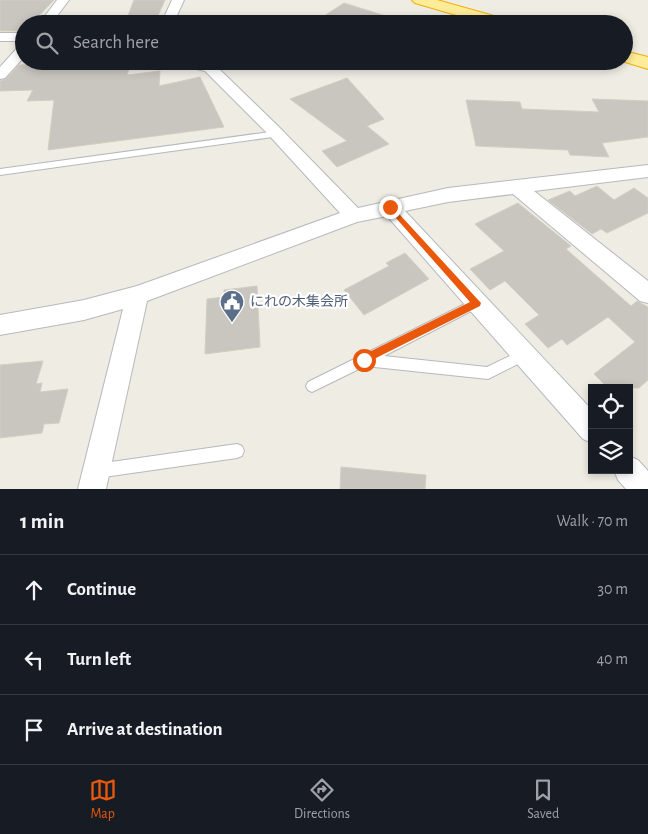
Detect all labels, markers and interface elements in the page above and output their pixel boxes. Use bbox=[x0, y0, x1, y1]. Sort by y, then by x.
search box bbox=[15, 15, 633, 70]
icon: search bbox=[33, 29, 61, 57]
text: Search here bbox=[73, 33, 159, 52]
route end bbox=[379, 196, 402, 219]
public building icon: にれの木集会所 bbox=[219, 289, 245, 323]
place label: にれの木集会所 bbox=[250, 294, 348, 309]
route start bbox=[353, 349, 376, 372]
map controls bbox=[588, 384, 633, 474]
button: locate bbox=[588, 384, 633, 429]
button: layers bbox=[588, 429, 633, 474]
text: 1 min bbox=[20, 511, 64, 532]
text: Walk · 70 m bbox=[556, 513, 628, 529]
icon: ahead bbox=[20, 576, 48, 604]
text: Continue bbox=[67, 580, 136, 599]
text: 30 m bbox=[598, 581, 628, 597]
icon: left bbox=[20, 646, 48, 674]
text: Turn left bbox=[67, 650, 131, 669]
text: 40 m bbox=[596, 651, 628, 667]
icon: arrive bbox=[20, 716, 48, 744]
text: Arrive at destination bbox=[67, 720, 223, 739]
tab: Map bbox=[89, 776, 117, 823]
tab: Directions bbox=[294, 776, 350, 823]
tab: Saved bbox=[527, 776, 559, 823]

